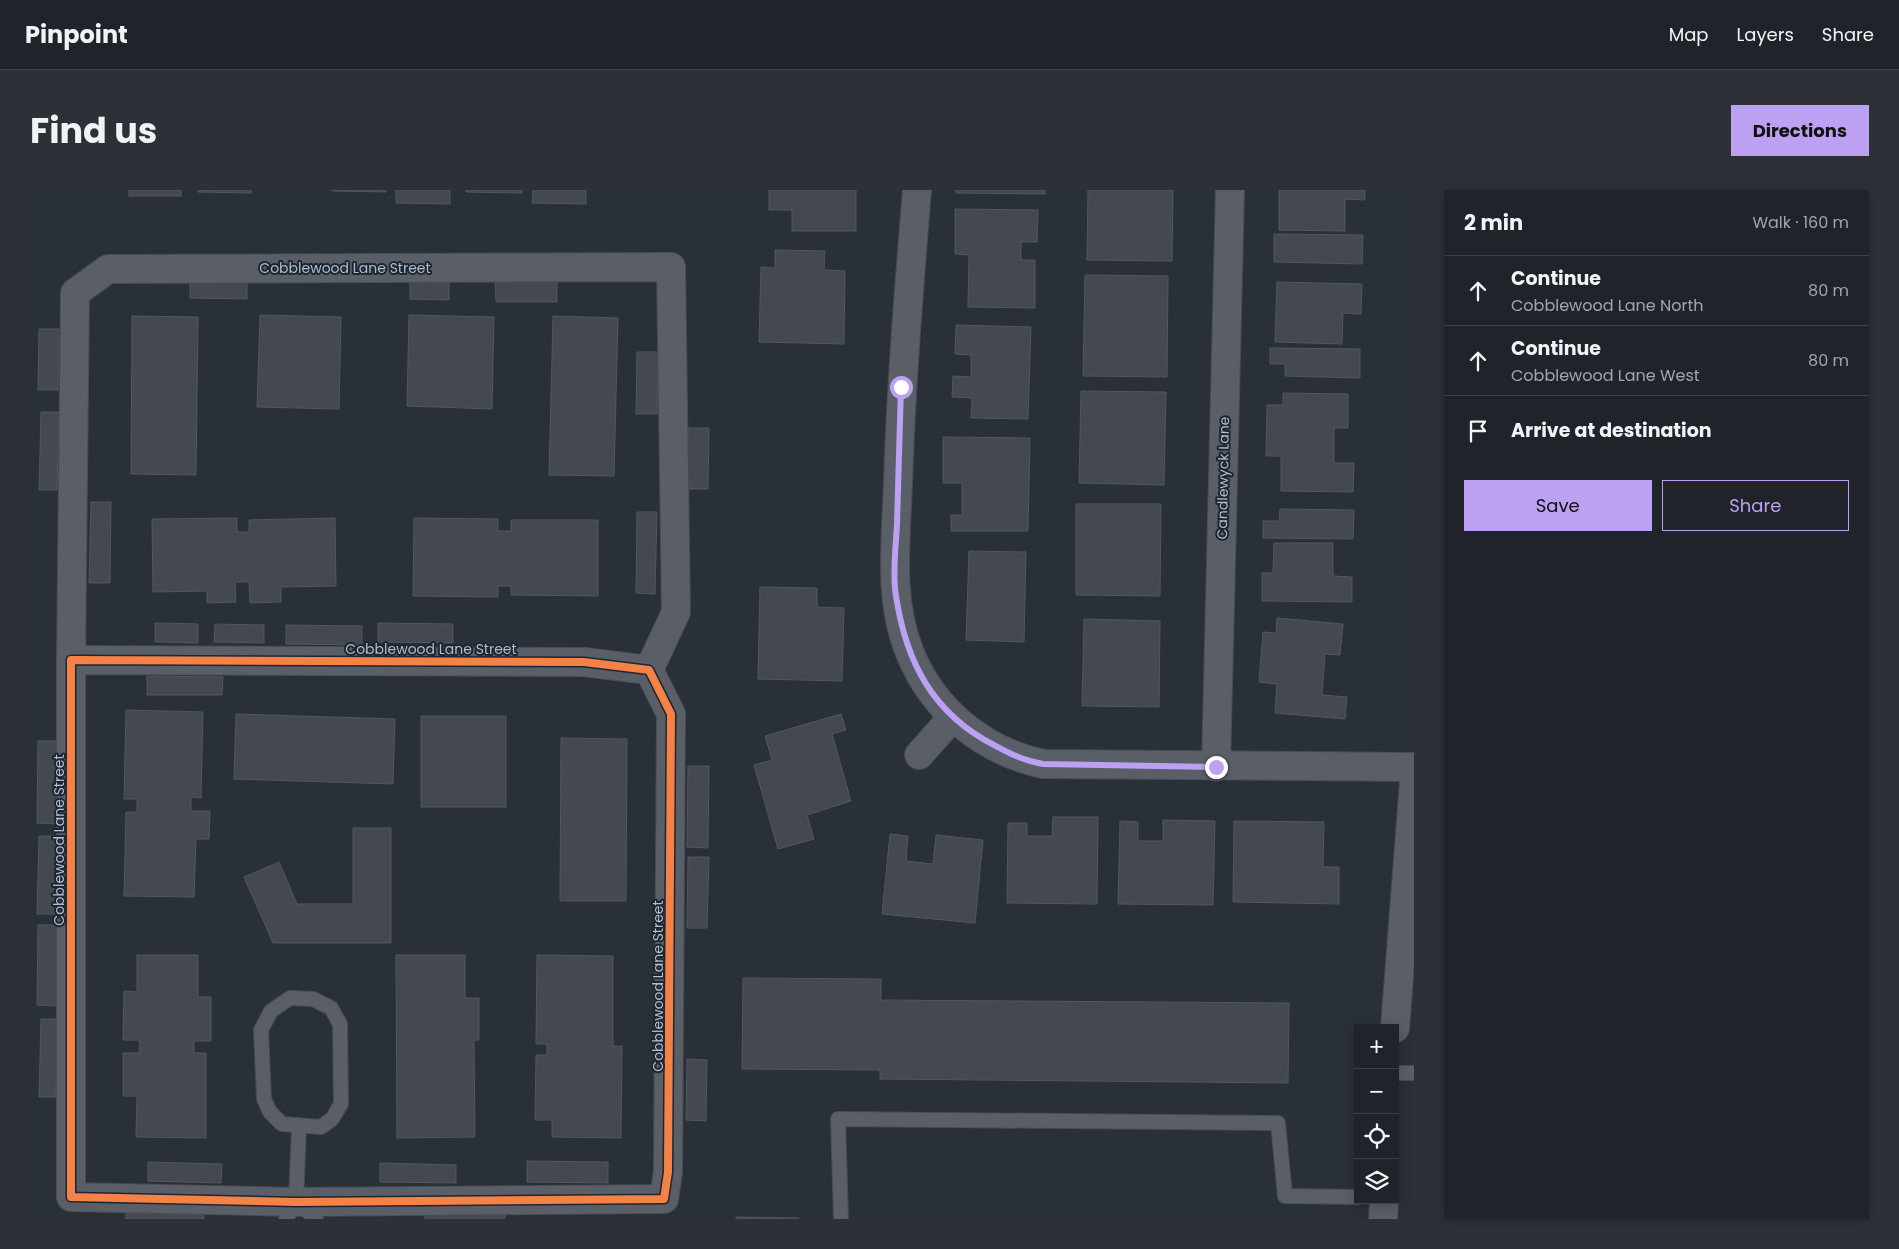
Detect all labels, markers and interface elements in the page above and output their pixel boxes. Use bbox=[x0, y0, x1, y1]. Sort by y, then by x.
text: Pinpoint bbox=[25, 18, 128, 51]
text: Map bbox=[1669, 22, 1709, 47]
text: Layers bbox=[1737, 22, 1794, 47]
text: Share bbox=[1822, 22, 1874, 47]
button: Directions bbox=[1731, 105, 1869, 156]
text: Find us bbox=[30, 106, 157, 155]
text: 2 min bbox=[1464, 208, 1523, 237]
text: Walk · 160 m bbox=[1752, 211, 1849, 234]
street label: Cobblewood Lane Street bbox=[259, 258, 431, 278]
text: Continue bbox=[1511, 265, 1601, 292]
icon: ahead bbox=[1464, 277, 1492, 305]
text: 80 m bbox=[1808, 279, 1849, 302]
text: Cobblewood Lane North bbox=[1511, 294, 1703, 317]
text: Continue bbox=[1511, 335, 1601, 362]
icon: ahead bbox=[1464, 347, 1492, 375]
text: 80 m bbox=[1808, 349, 1849, 372]
text: Cobblewood Lane West bbox=[1511, 364, 1700, 387]
route start bbox=[890, 376, 913, 399]
street label: Candlewyck Lane bbox=[1212, 416, 1234, 540]
icon: arrive bbox=[1464, 417, 1492, 445]
text: Arrive at destination bbox=[1511, 417, 1712, 444]
button: Save bbox=[1464, 480, 1652, 531]
button: Share bbox=[1662, 480, 1849, 531]
street label: Cobblewood Lane Street bbox=[345, 639, 517, 659]
street label: Cobblewood Lane Street bbox=[49, 754, 69, 926]
route end bbox=[1205, 756, 1228, 779]
street label: Cobblewood Lane Street bbox=[648, 900, 668, 1072]
map controls bbox=[1354, 1024, 1399, 1204]
button: + bbox=[1354, 1024, 1399, 1069]
button: − bbox=[1354, 1069, 1399, 1114]
button: locate bbox=[1354, 1114, 1399, 1159]
button: layers bbox=[1354, 1159, 1399, 1204]

